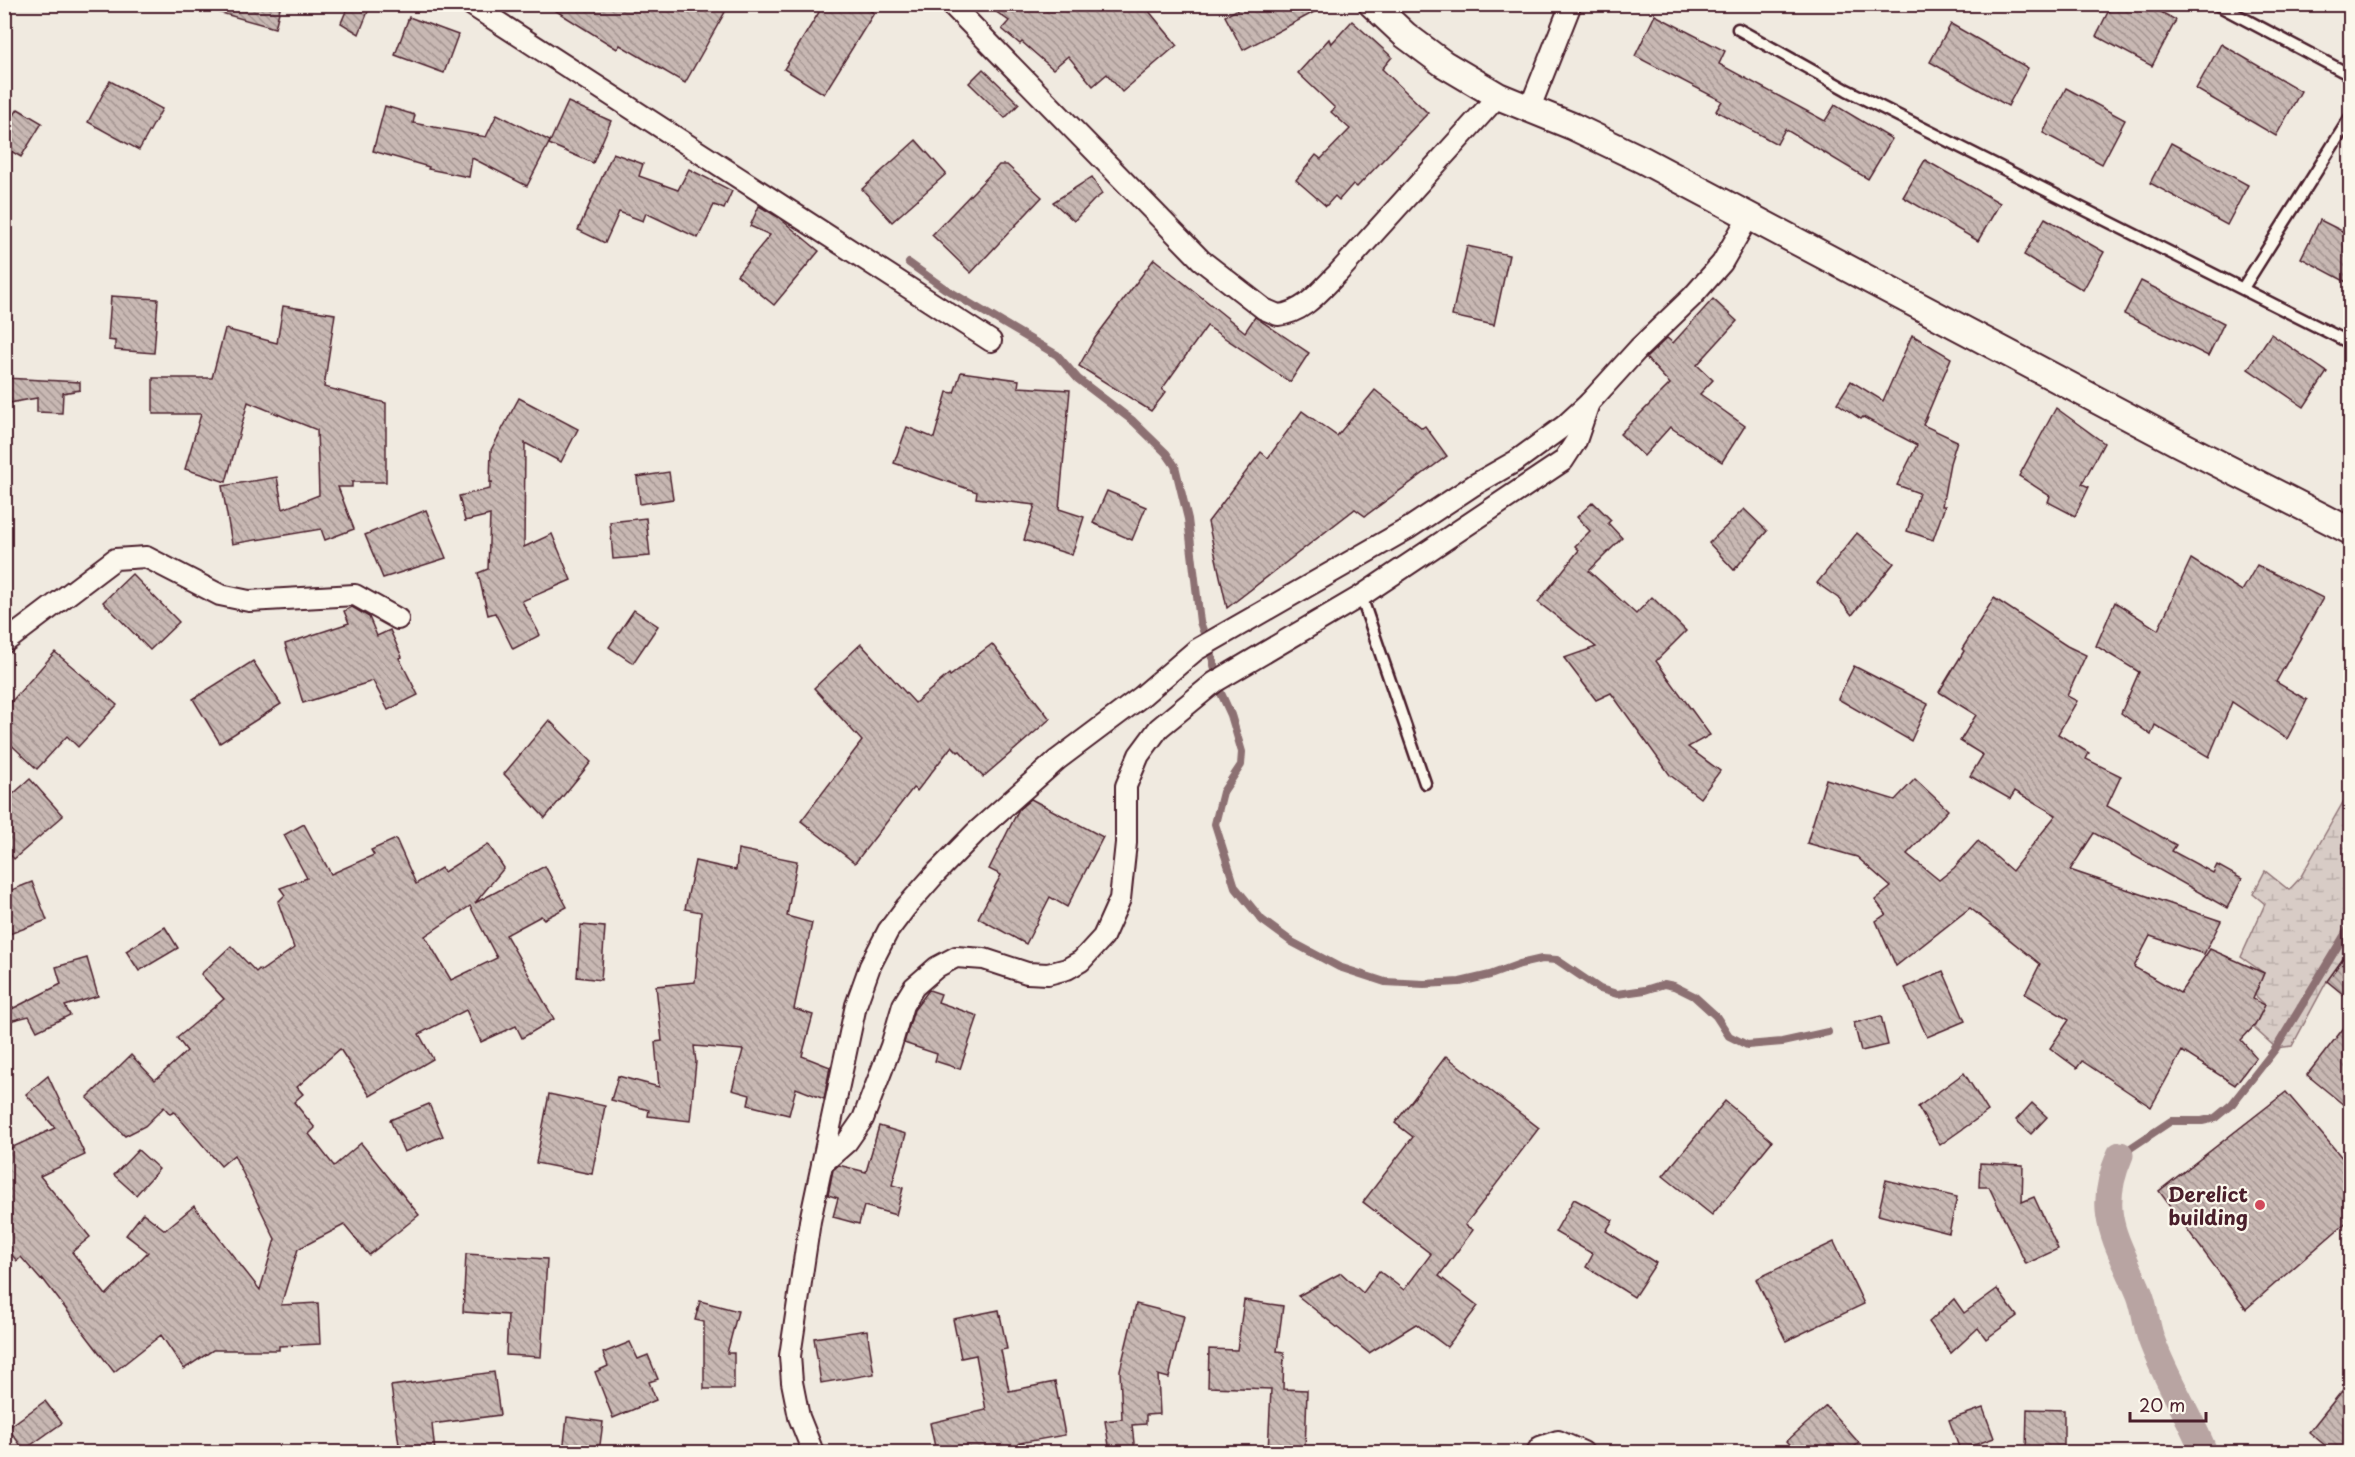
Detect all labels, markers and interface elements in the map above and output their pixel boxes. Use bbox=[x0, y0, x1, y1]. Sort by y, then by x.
place label: Derelict building bbox=[2168, 1179, 2248, 1232]
marker: Derelict building bbox=[2253, 1198, 2267, 1212]
scale bar bbox=[2130, 1385, 2206, 1423]
text: 20 m bbox=[2139, 1391, 2185, 1418]

